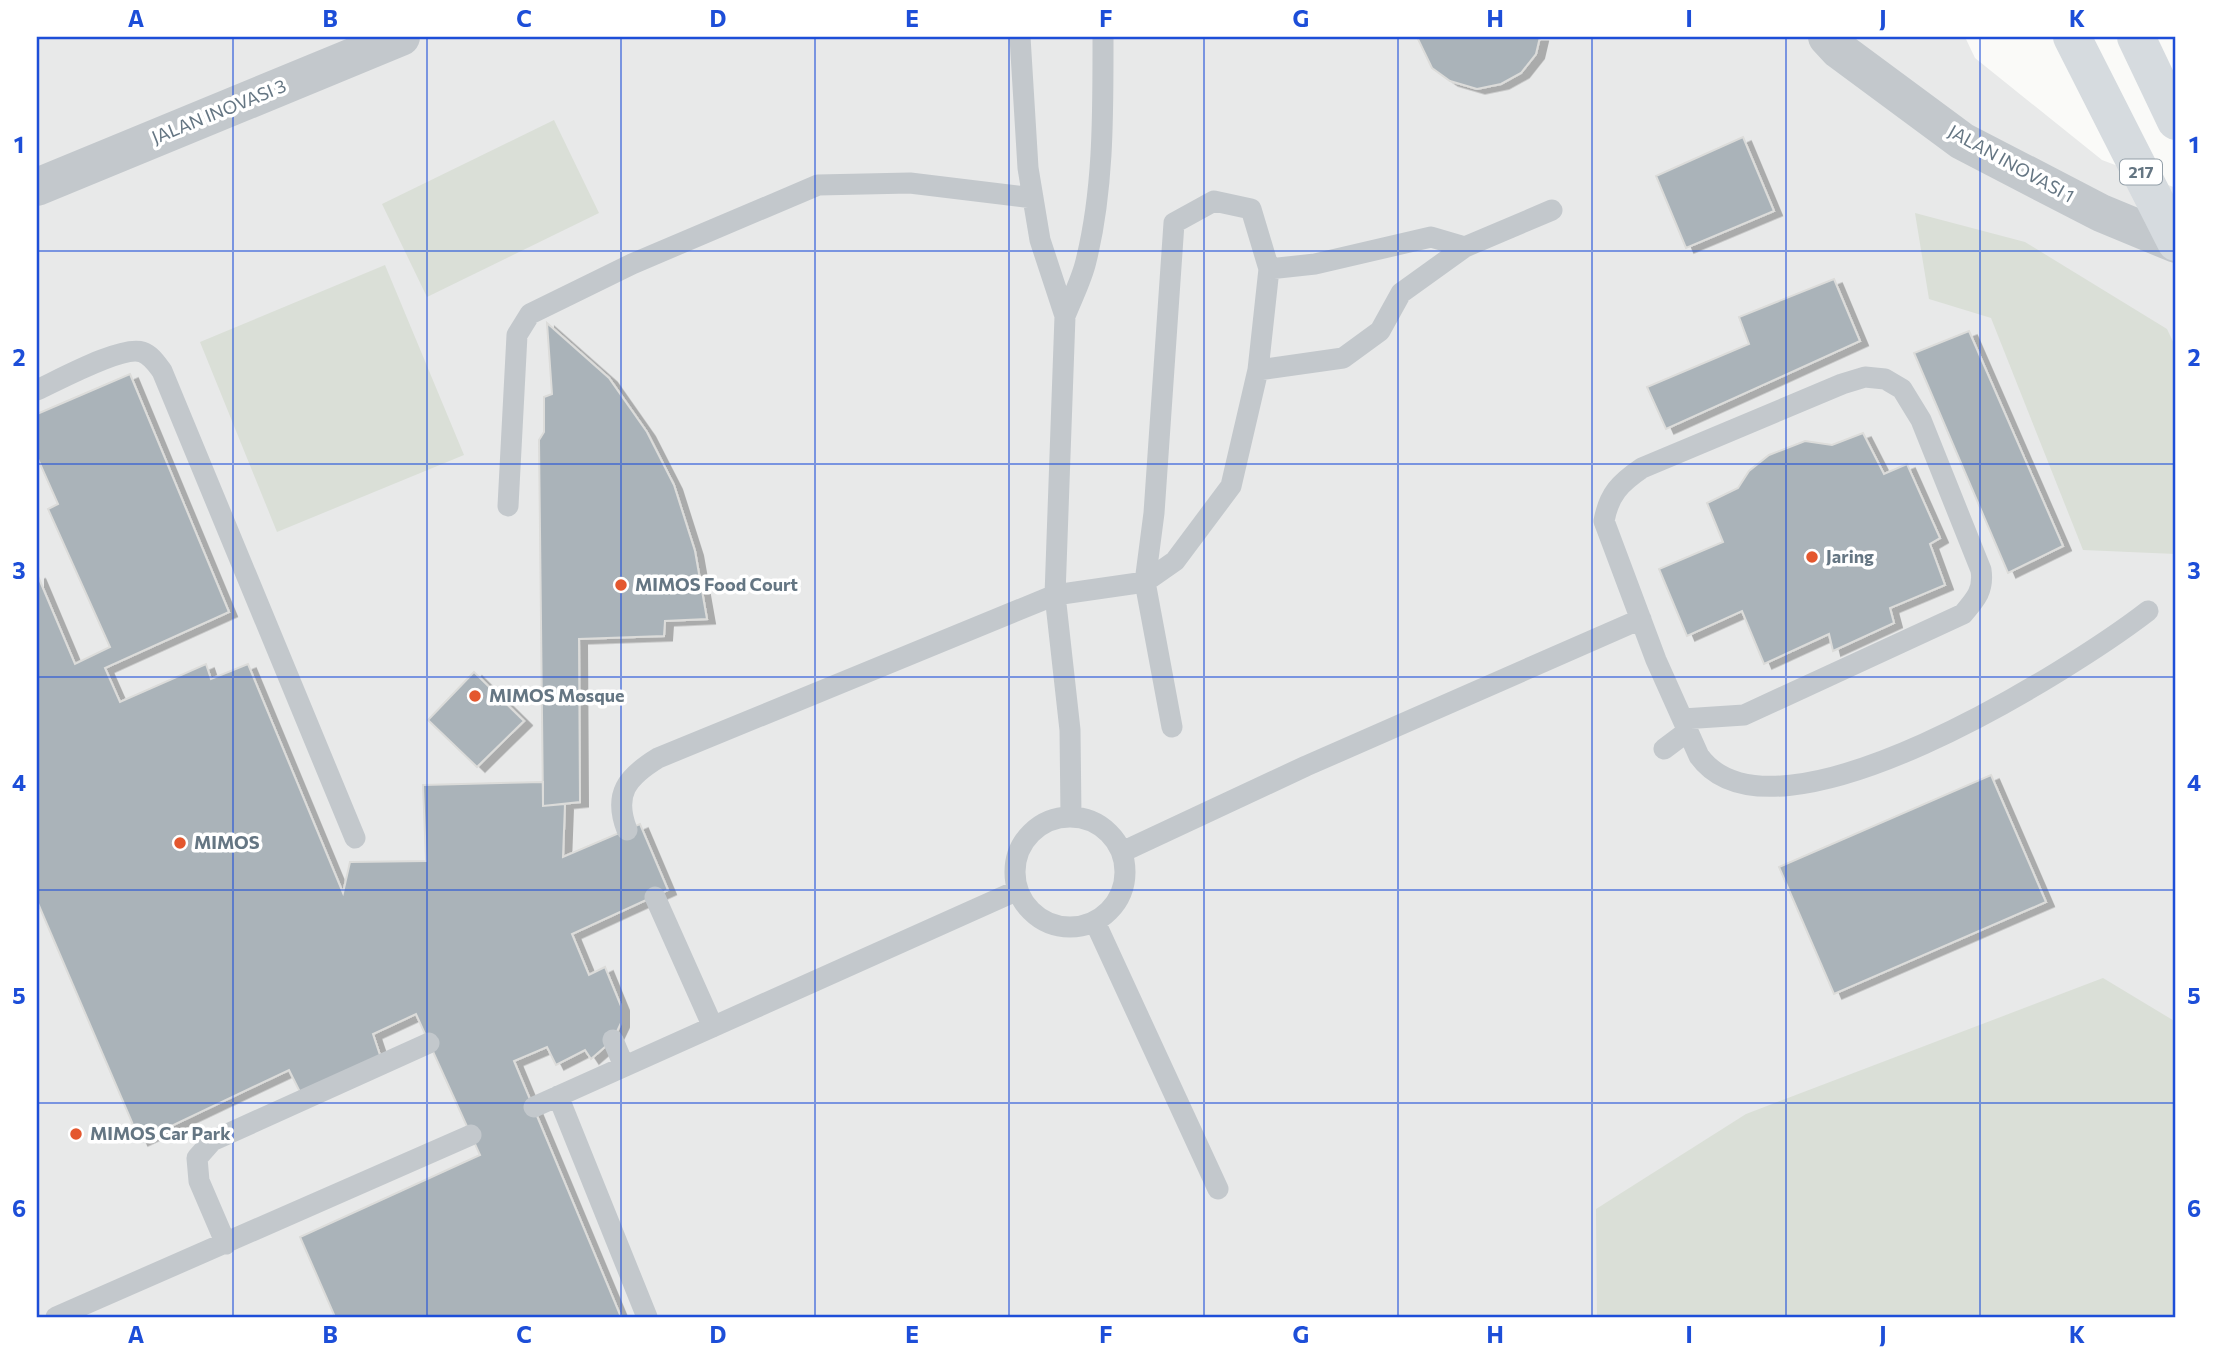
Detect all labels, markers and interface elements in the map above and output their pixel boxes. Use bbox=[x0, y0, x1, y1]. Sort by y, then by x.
text: A bbox=[128, 4, 145, 32]
text: B bbox=[322, 4, 338, 32]
text: C bbox=[516, 4, 532, 32]
text: D bbox=[710, 4, 727, 32]
text: E bbox=[905, 4, 919, 32]
text: F bbox=[1099, 4, 1113, 32]
text: G bbox=[1293, 4, 1309, 32]
text: H bbox=[1486, 4, 1504, 32]
text: I bbox=[1685, 4, 1693, 32]
text: J bbox=[1879, 4, 1887, 32]
text: K bbox=[2069, 4, 2085, 32]
street label: JALAN INOVASI 3 bbox=[148, 74, 289, 148]
street label: JALAN INOVASI 1 bbox=[1945, 119, 2078, 207]
text: 1 bbox=[14, 130, 24, 158]
text: 1 bbox=[2189, 130, 2199, 158]
road number: 217 bbox=[2120, 160, 2162, 184]
text: 2 bbox=[12, 343, 26, 371]
text: 2 bbox=[2187, 343, 2201, 371]
place label: Jaring bbox=[1826, 545, 1874, 567]
marker: Jaring bbox=[1804, 549, 1820, 565]
text: 3 bbox=[12, 556, 26, 584]
text: 3 bbox=[2187, 556, 2201, 584]
place label: MIMOS Food Court bbox=[635, 573, 798, 595]
marker: MIMOS Food Court bbox=[613, 577, 629, 593]
place label: MIMOS Mosque bbox=[489, 684, 624, 706]
marker: MIMOS Mosque bbox=[467, 688, 483, 704]
text: 4 bbox=[12, 768, 26, 796]
text: 4 bbox=[2187, 768, 2201, 796]
place label: MIMOS bbox=[194, 831, 260, 853]
marker: MIMOS bbox=[172, 835, 188, 851]
text: 5 bbox=[12, 981, 26, 1009]
text: 5 bbox=[2187, 981, 2201, 1009]
place label: MIMOS Car Park bbox=[90, 1122, 231, 1144]
marker: MIMOS Car Park bbox=[68, 1126, 84, 1142]
text: 6 bbox=[12, 1194, 26, 1222]
text: 6 bbox=[2187, 1194, 2201, 1222]
text: A bbox=[128, 1320, 145, 1348]
text: B bbox=[322, 1320, 338, 1348]
text: C bbox=[516, 1320, 532, 1348]
text: D bbox=[710, 1320, 727, 1348]
text: E bbox=[905, 1320, 919, 1348]
text: F bbox=[1099, 1320, 1113, 1348]
text: G bbox=[1293, 1320, 1309, 1348]
text: H bbox=[1486, 1320, 1504, 1348]
text: I bbox=[1685, 1320, 1693, 1348]
text: J bbox=[1879, 1320, 1887, 1348]
text: K bbox=[2069, 1320, 2085, 1348]

